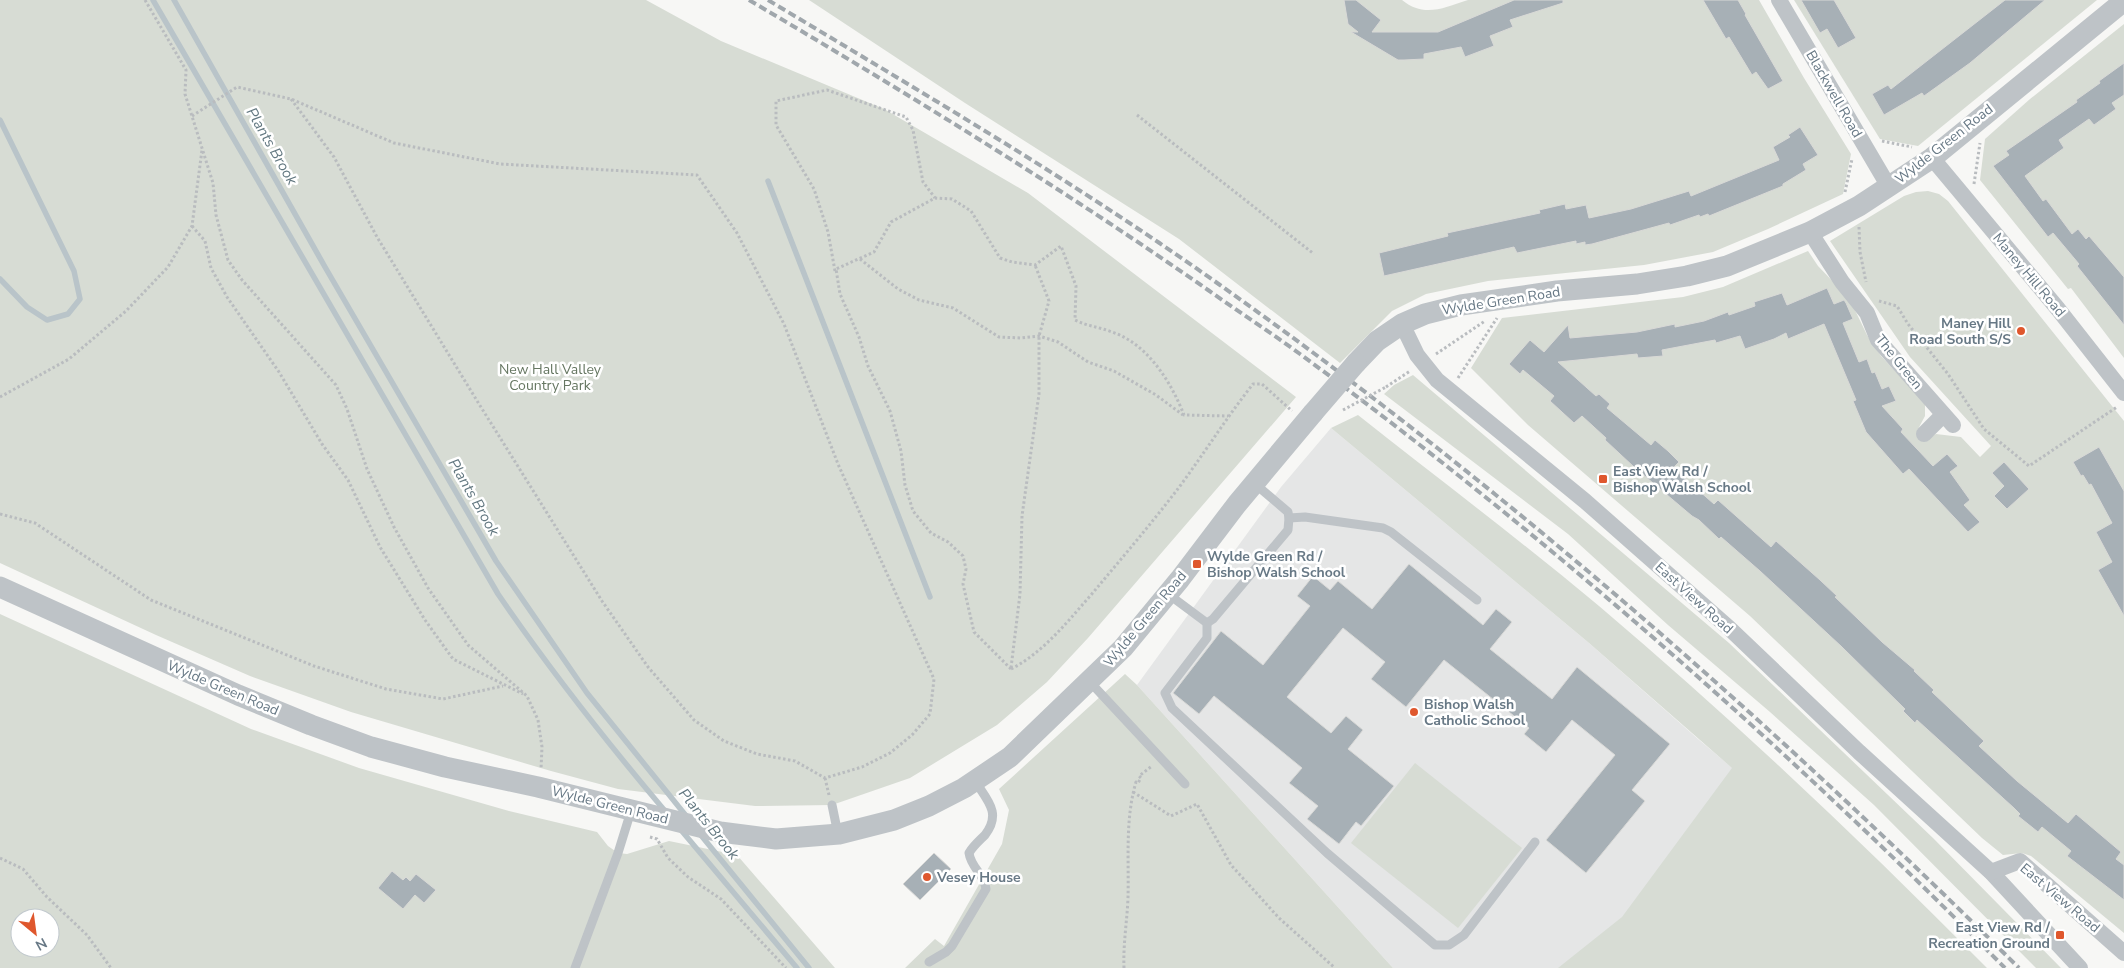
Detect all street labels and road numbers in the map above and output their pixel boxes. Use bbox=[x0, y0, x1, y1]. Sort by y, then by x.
street label: Blackwell Road bbox=[1801, 47, 1867, 141]
street label: Wylde Green Road bbox=[1891, 100, 1997, 188]
street label: Maney Hill Road bbox=[1988, 229, 2070, 321]
street label: Wylde Green Road bbox=[1440, 282, 1562, 320]
street label: The Green bbox=[1871, 331, 1927, 393]
street label: East View Road bbox=[1651, 558, 1737, 638]
street label: Wylde Green Road bbox=[1099, 567, 1191, 671]
street label: Wylde Green Road bbox=[164, 656, 282, 720]
street label: Wylde Green Road bbox=[550, 781, 670, 829]
street label: East View Road bbox=[2016, 859, 2104, 937]

